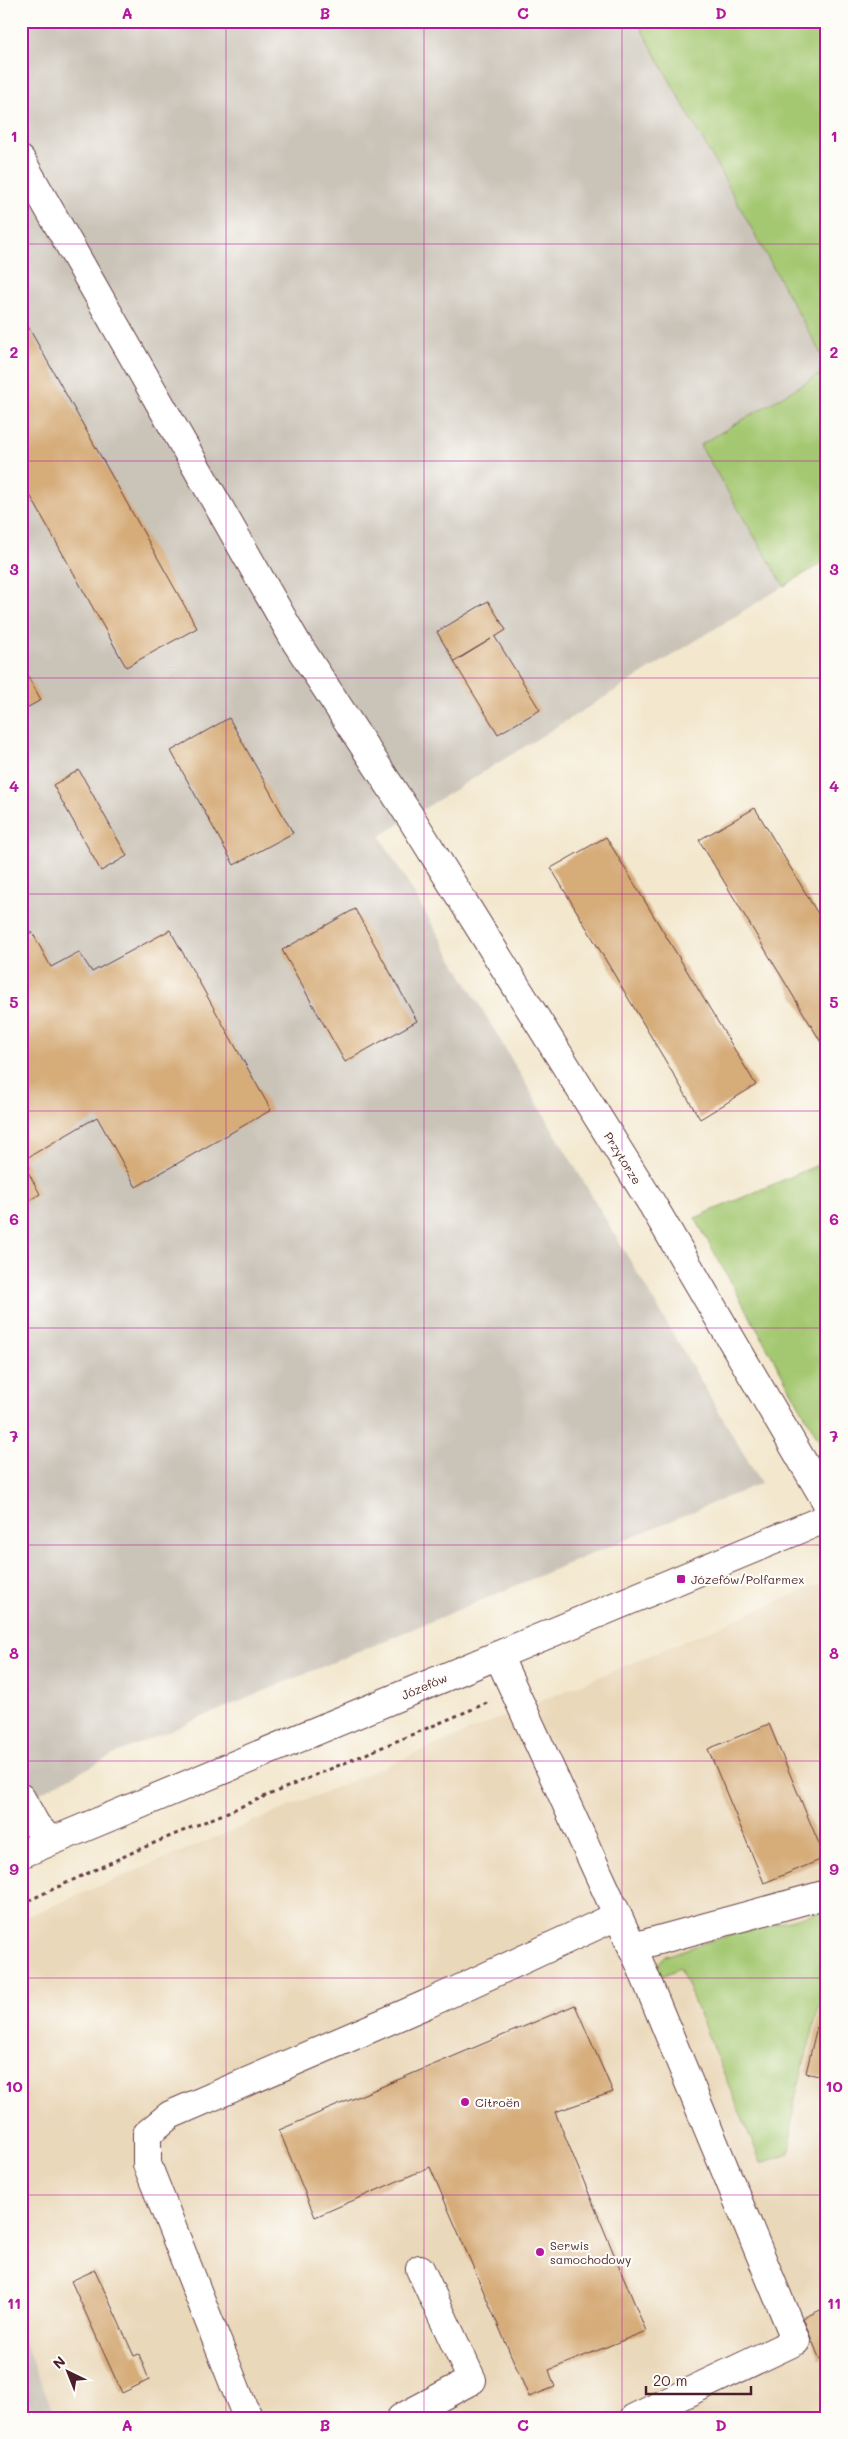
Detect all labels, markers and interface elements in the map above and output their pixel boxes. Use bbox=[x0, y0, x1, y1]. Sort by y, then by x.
text: A bbox=[121, 2, 133, 23]
text: B bbox=[320, 2, 330, 23]
text: C bbox=[517, 2, 529, 23]
text: D bbox=[715, 2, 727, 23]
text: 1 bbox=[10, 125, 18, 146]
text: 1 bbox=[830, 125, 838, 146]
text: 2 bbox=[10, 341, 19, 362]
text: 2 bbox=[830, 341, 839, 362]
text: 3 bbox=[9, 558, 19, 579]
text: 3 bbox=[829, 558, 839, 579]
text: 4 bbox=[9, 775, 19, 796]
text: 4 bbox=[829, 775, 839, 796]
text: 5 bbox=[9, 991, 19, 1012]
text: 5 bbox=[829, 991, 839, 1012]
street label: Przytorze bbox=[601, 1129, 645, 1187]
text: 6 bbox=[9, 1208, 19, 1229]
text: 6 bbox=[829, 1208, 839, 1229]
text: 7 bbox=[10, 1425, 19, 1446]
text: 7 bbox=[830, 1425, 839, 1446]
place label: Józefów/Polfarmex bbox=[691, 1571, 804, 1587]
marker: Józefów/Polfarmex bbox=[675, 1573, 687, 1585]
text: 8 bbox=[9, 1642, 19, 1663]
text: 8 bbox=[829, 1642, 839, 1663]
street label: Józefów bbox=[399, 1669, 449, 1703]
text: 9 bbox=[9, 1858, 19, 1879]
text: 9 bbox=[829, 1858, 839, 1879]
text: 10 bbox=[5, 2075, 23, 2096]
text: 10 bbox=[825, 2075, 843, 2096]
place label: Citroën bbox=[475, 2094, 520, 2110]
marker: Citroën bbox=[459, 2096, 471, 2108]
place label: Serwis samochodowy bbox=[550, 2237, 631, 2267]
marker: Serwis samochodowy bbox=[534, 2246, 546, 2258]
text: 11 bbox=[7, 2292, 21, 2313]
text: 11 bbox=[827, 2292, 841, 2313]
north arrow bbox=[42, 2346, 92, 2396]
text: N bbox=[48, 2352, 69, 2373]
scale bar bbox=[646, 2364, 750, 2396]
text: 20 m bbox=[653, 2370, 687, 2390]
text: A bbox=[121, 2414, 133, 2435]
text: B bbox=[320, 2414, 330, 2435]
text: C bbox=[517, 2414, 529, 2435]
text: D bbox=[715, 2414, 727, 2435]

